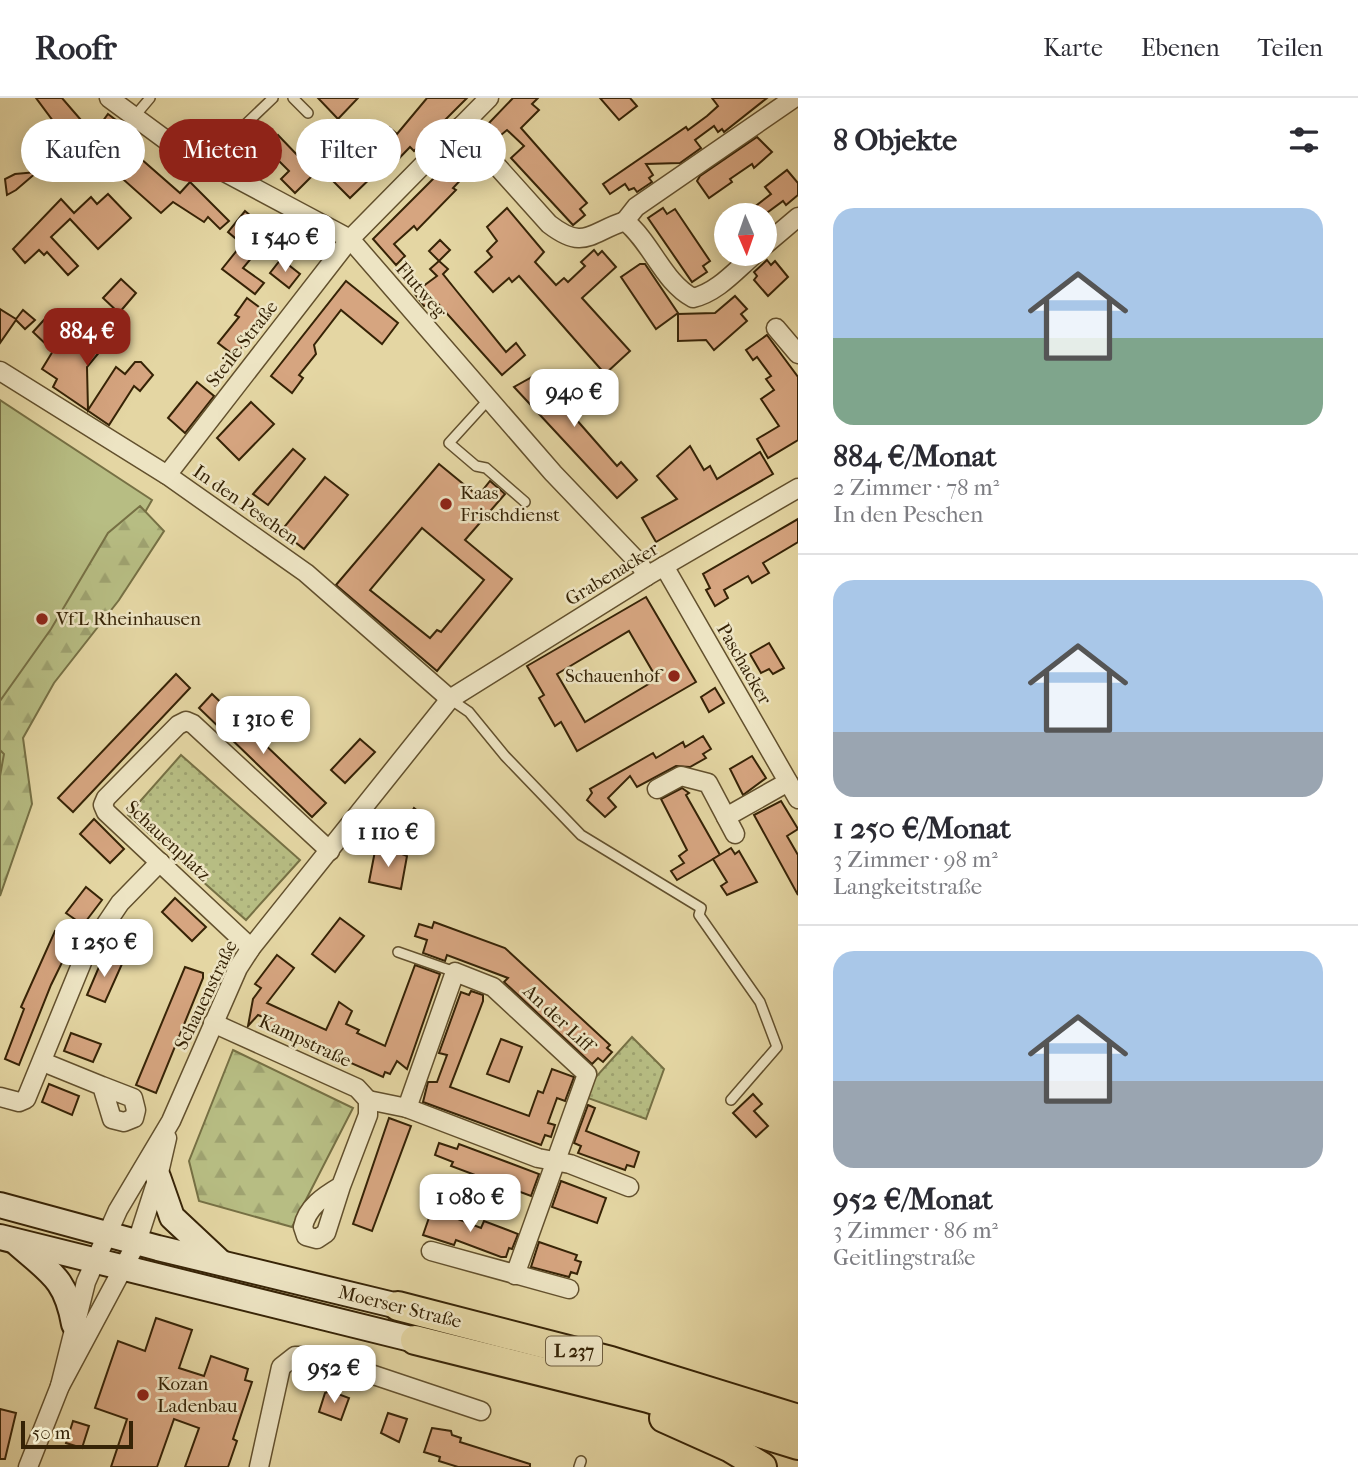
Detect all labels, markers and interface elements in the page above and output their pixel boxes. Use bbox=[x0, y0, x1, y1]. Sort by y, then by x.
text: Roofr bbox=[35, 29, 117, 68]
text: Karte bbox=[1043, 34, 1103, 62]
text: Ebenen bbox=[1141, 34, 1220, 62]
text: Teilen bbox=[1258, 34, 1323, 62]
chip: Kaufen bbox=[21, 119, 145, 182]
chip: Mieten bbox=[159, 119, 282, 182]
chip: Filter bbox=[296, 119, 401, 182]
chip: Neu bbox=[415, 119, 506, 182]
icon: filters bbox=[1285, 121, 1323, 159]
text: 8 Objekte bbox=[833, 123, 957, 158]
north arrow bbox=[714, 203, 777, 266]
map controls bbox=[714, 203, 777, 266]
pin: 1 540 € bbox=[220, 214, 350, 274]
text: 1 540 € bbox=[251, 223, 319, 250]
icon: home bbox=[1015, 253, 1141, 379]
street label: Flutweg bbox=[391, 258, 452, 323]
street label: Steile Straße bbox=[201, 296, 283, 392]
pin: 884 € bbox=[38, 308, 136, 368]
text: 884 € bbox=[59, 317, 115, 344]
pin: 940 € bbox=[525, 370, 623, 429]
text: 940 € bbox=[546, 378, 602, 405]
text: 884 €/Monat bbox=[833, 439, 996, 474]
street label: In den Peschen bbox=[189, 460, 303, 550]
text: 2 Zimmer · 78 m² bbox=[833, 474, 999, 501]
place label: Kaas Frischdienst bbox=[460, 482, 560, 526]
marker: Kaas Frischdienst bbox=[438, 496, 454, 512]
text: In den Peschen bbox=[833, 501, 983, 528]
street label: Grabenacker bbox=[561, 537, 663, 610]
place label: VfL Rheinhausen bbox=[55, 608, 201, 630]
marker: VfL Rheinhausen bbox=[34, 611, 50, 627]
street label: Paschacker bbox=[712, 619, 777, 709]
icon: home bbox=[1015, 625, 1141, 751]
place label: Schauenhof bbox=[565, 665, 664, 687]
marker: Schauenhof bbox=[666, 668, 682, 684]
pin: 1 310 € bbox=[198, 696, 328, 756]
text: 1 310 € bbox=[232, 705, 294, 732]
street label: Schauenplatz bbox=[121, 796, 215, 886]
pin: 1 110 € bbox=[323, 810, 453, 869]
text: 1 250 €/Monat bbox=[833, 811, 1011, 846]
text: 1 110 € bbox=[358, 818, 418, 845]
text: 3 Zimmer · 98 m² bbox=[833, 846, 998, 873]
text: Langkeitstraße bbox=[833, 873, 982, 900]
pin: 1 250 € bbox=[39, 920, 169, 979]
text: 1 250 € bbox=[71, 928, 137, 955]
street label: Schauenstraße bbox=[170, 937, 242, 1053]
street label: An der Liff bbox=[518, 979, 601, 1059]
icon: home bbox=[1015, 996, 1141, 1122]
street label: Kampstraße bbox=[255, 1010, 355, 1072]
pin: 1 080 € bbox=[405, 1174, 535, 1234]
text: 952 €/Monat bbox=[833, 1182, 993, 1217]
text: 1 080 € bbox=[436, 1183, 504, 1210]
text: 3 Zimmer · 86 m² bbox=[833, 1217, 998, 1244]
text: Geitlingstraße bbox=[833, 1244, 975, 1271]
street label: Moerser Straße bbox=[336, 1281, 464, 1333]
road number: L 237 bbox=[546, 1336, 602, 1366]
pin: 952 € bbox=[285, 1346, 383, 1405]
text: 952 € bbox=[308, 1354, 360, 1381]
place label: Kozan Ladenbau bbox=[157, 1373, 238, 1417]
marker: Kozan Ladenbau bbox=[135, 1387, 151, 1403]
scale bar bbox=[21, 1418, 133, 1450]
text: 50 m bbox=[32, 1422, 71, 1444]

